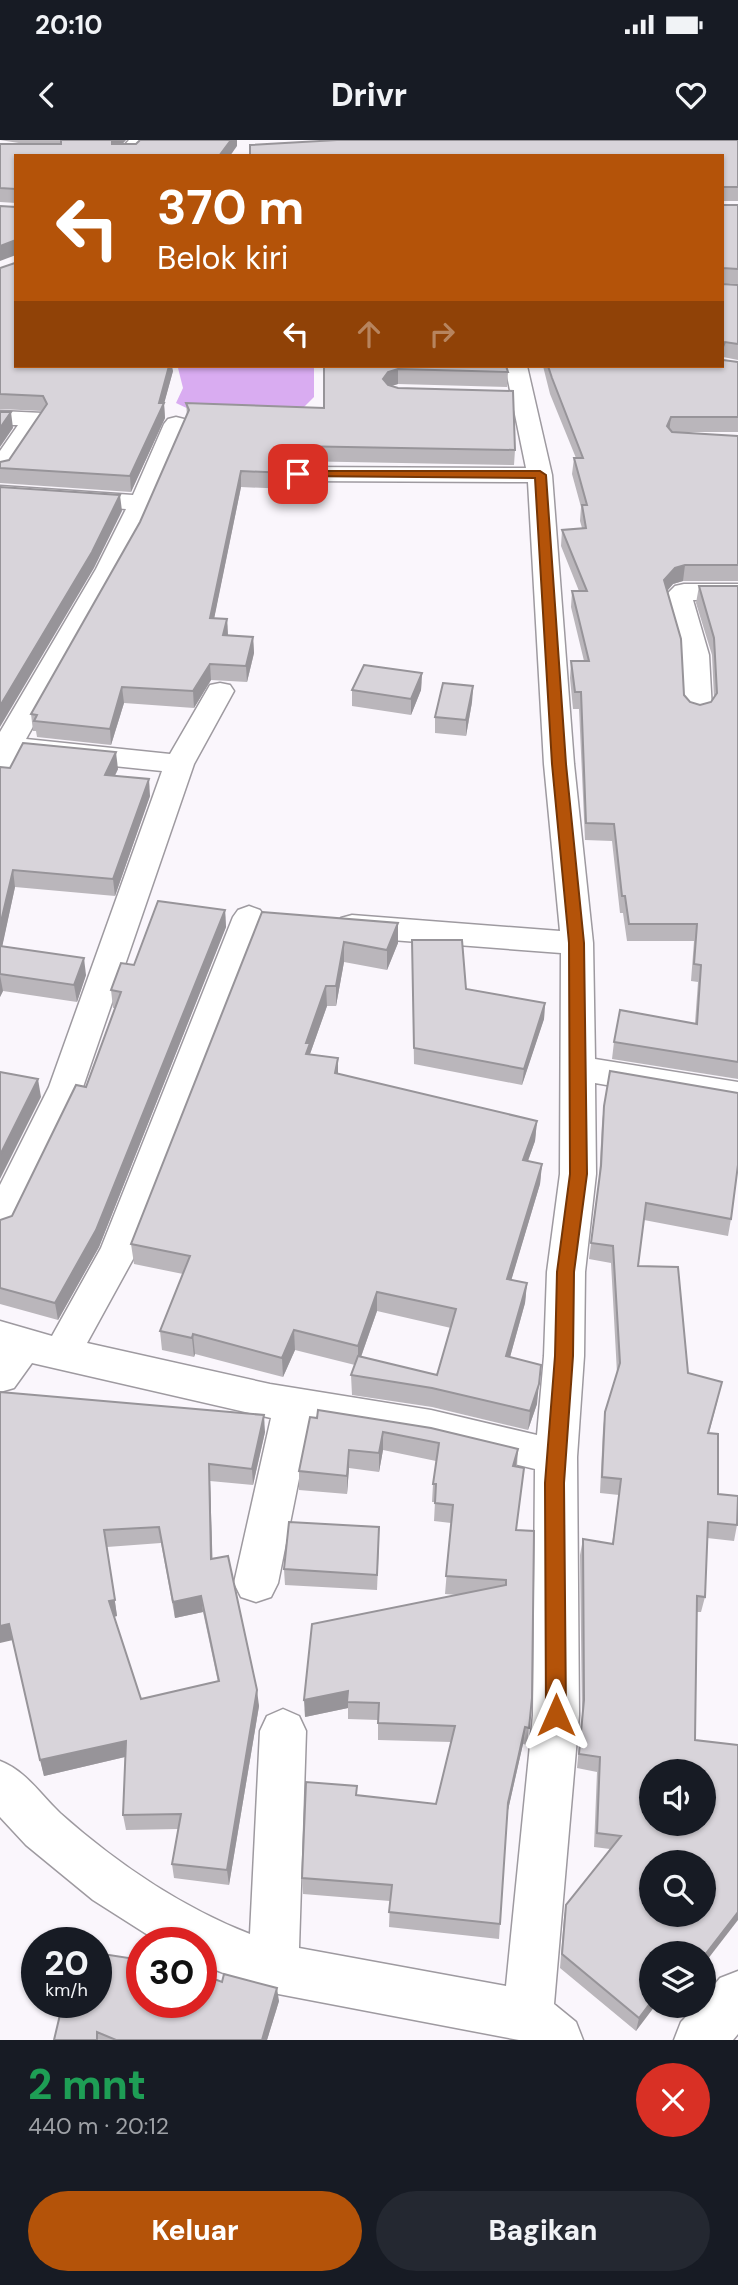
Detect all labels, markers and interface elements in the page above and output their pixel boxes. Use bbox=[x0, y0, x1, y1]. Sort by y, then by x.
text: 20:10 bbox=[35, 8, 103, 42]
text: Drivr bbox=[331, 74, 407, 116]
icon: back bbox=[28, 76, 66, 114]
icon: heart bbox=[672, 76, 710, 114]
text: 370 m bbox=[157, 175, 304, 239]
icon: left bbox=[42, 182, 133, 273]
text: Belok kiri bbox=[157, 237, 289, 279]
icon: left bbox=[277, 315, 315, 353]
icon: ahead bbox=[350, 315, 388, 353]
icon: right bbox=[423, 315, 461, 353]
pin bbox=[268, 444, 328, 504]
icon: arrive bbox=[279, 455, 317, 493]
position arrow bbox=[519, 1678, 593, 1752]
map controls bbox=[639, 1759, 716, 2018]
button: sound bbox=[639, 1759, 716, 1836]
button: search bbox=[639, 1850, 716, 1927]
speed limit sign: 30 bbox=[126, 1927, 217, 2018]
text: 20 bbox=[44, 1940, 89, 1986]
button: layers bbox=[639, 1941, 716, 2018]
text: km/h bbox=[45, 1978, 88, 2002]
text: 2 mnt bbox=[28, 2057, 146, 2112]
button: close bbox=[636, 2063, 710, 2137]
text: 440 m · 20:12 bbox=[28, 2111, 169, 2141]
button: Keluar bbox=[28, 2191, 362, 2271]
button: Bagikan bbox=[376, 2191, 710, 2271]

